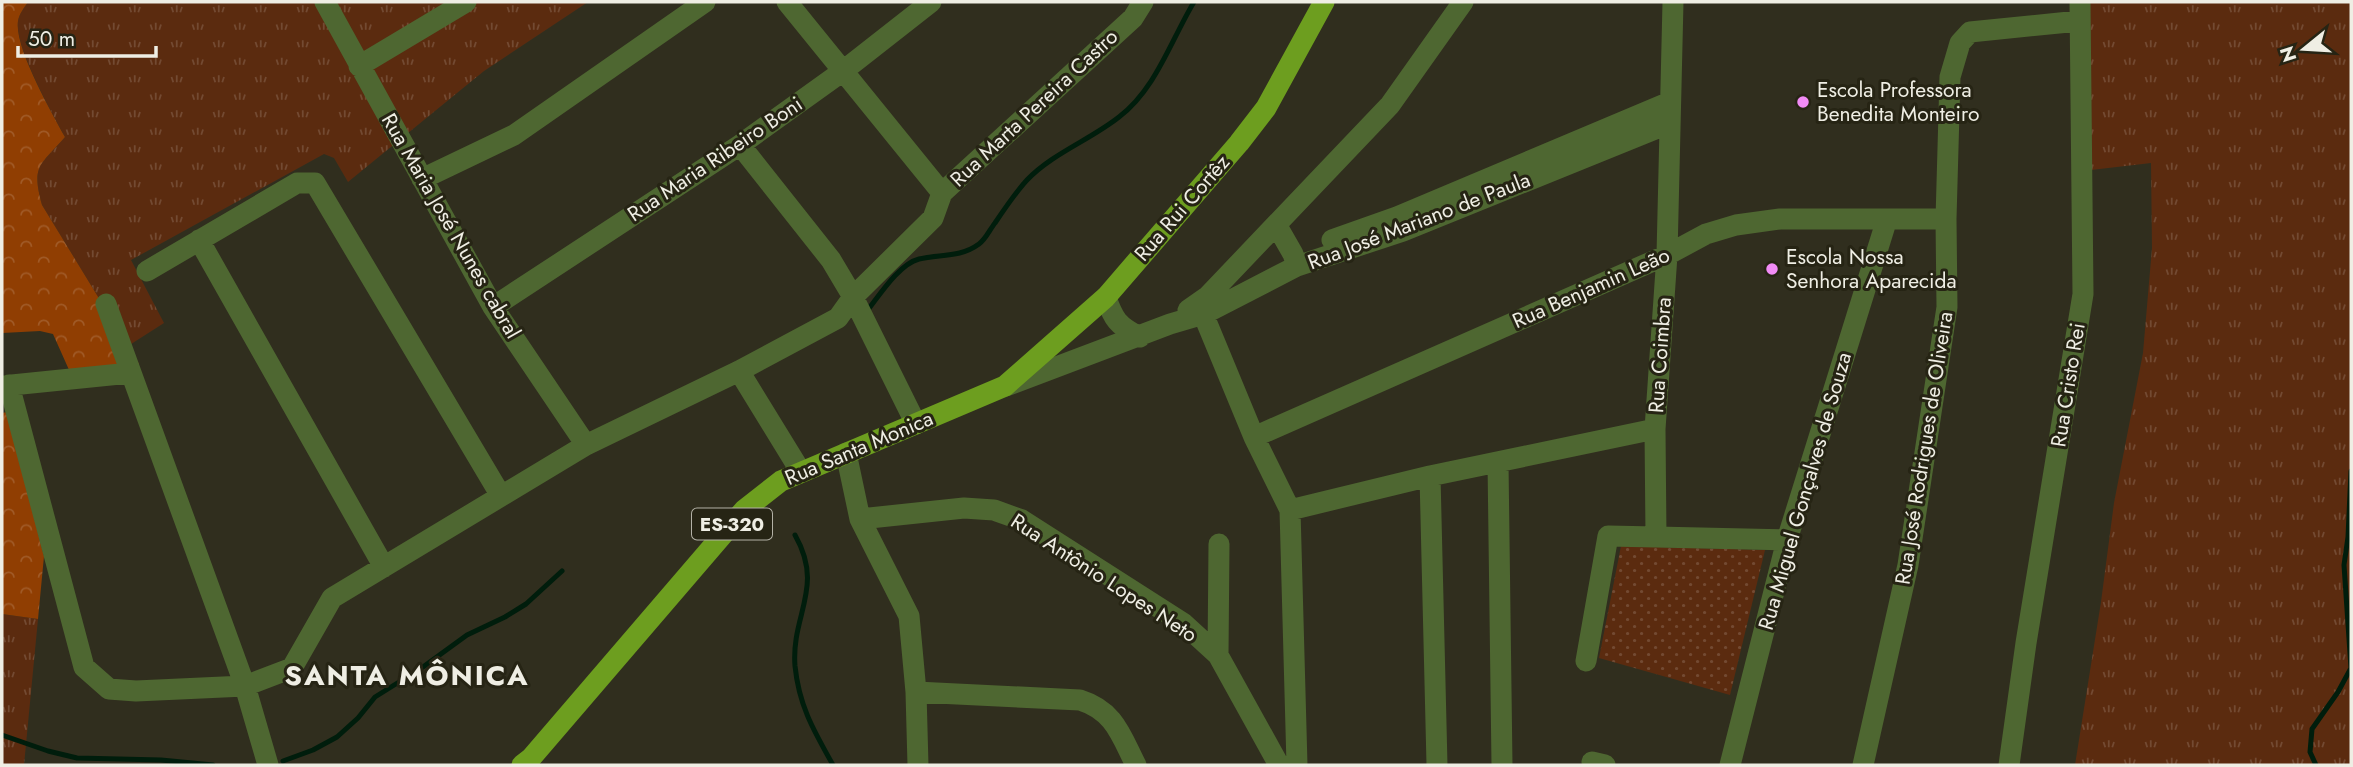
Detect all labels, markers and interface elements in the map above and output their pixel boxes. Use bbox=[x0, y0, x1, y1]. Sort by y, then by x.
scale bar bbox=[18, 14, 156, 58]
north arrow bbox=[2269, 14, 2339, 84]
street label: Rua Marta Pereira Castro bbox=[943, 22, 1125, 194]
text: 50 m bbox=[28, 24, 75, 54]
text: N bbox=[2273, 43, 2303, 65]
place label: Escola Professora Benedita Monteiro bbox=[1817, 75, 1979, 129]
street label: Rua Maria Ribeiro Boni bbox=[622, 89, 808, 229]
marker: Escola Professora Benedita Monteiro bbox=[1795, 94, 1811, 110]
street label: Rua Maria José Nunes cabral bbox=[374, 108, 528, 344]
street label: Rua Rui Cortêz bbox=[1127, 148, 1237, 268]
street label: Rua José Mariano de Paula bbox=[1303, 165, 1535, 277]
street label: Rua Benjamin Leão bbox=[1508, 240, 1674, 336]
place label: Escola Nossa Senhora Aparecida bbox=[1786, 242, 1957, 296]
marker: Escola Nossa Senhora Aparecida bbox=[1764, 261, 1780, 277]
street label: Rua Coimbra bbox=[1641, 296, 1679, 414]
street label: Rua José Rodrigues de Oliveira bbox=[1888, 309, 1960, 587]
street label: Rua Cristo Rei bbox=[2043, 321, 2093, 449]
street label: Rua Miguel Gonçalves de Souza bbox=[1751, 349, 1859, 633]
street label: Rua Santa Monica bbox=[780, 403, 938, 493]
street label: Rua Antônio Lopes Neto bbox=[1005, 506, 1203, 650]
road number: ES-320 bbox=[692, 509, 772, 540]
district label: SANTA MÔNICA bbox=[284, 655, 530, 696]

